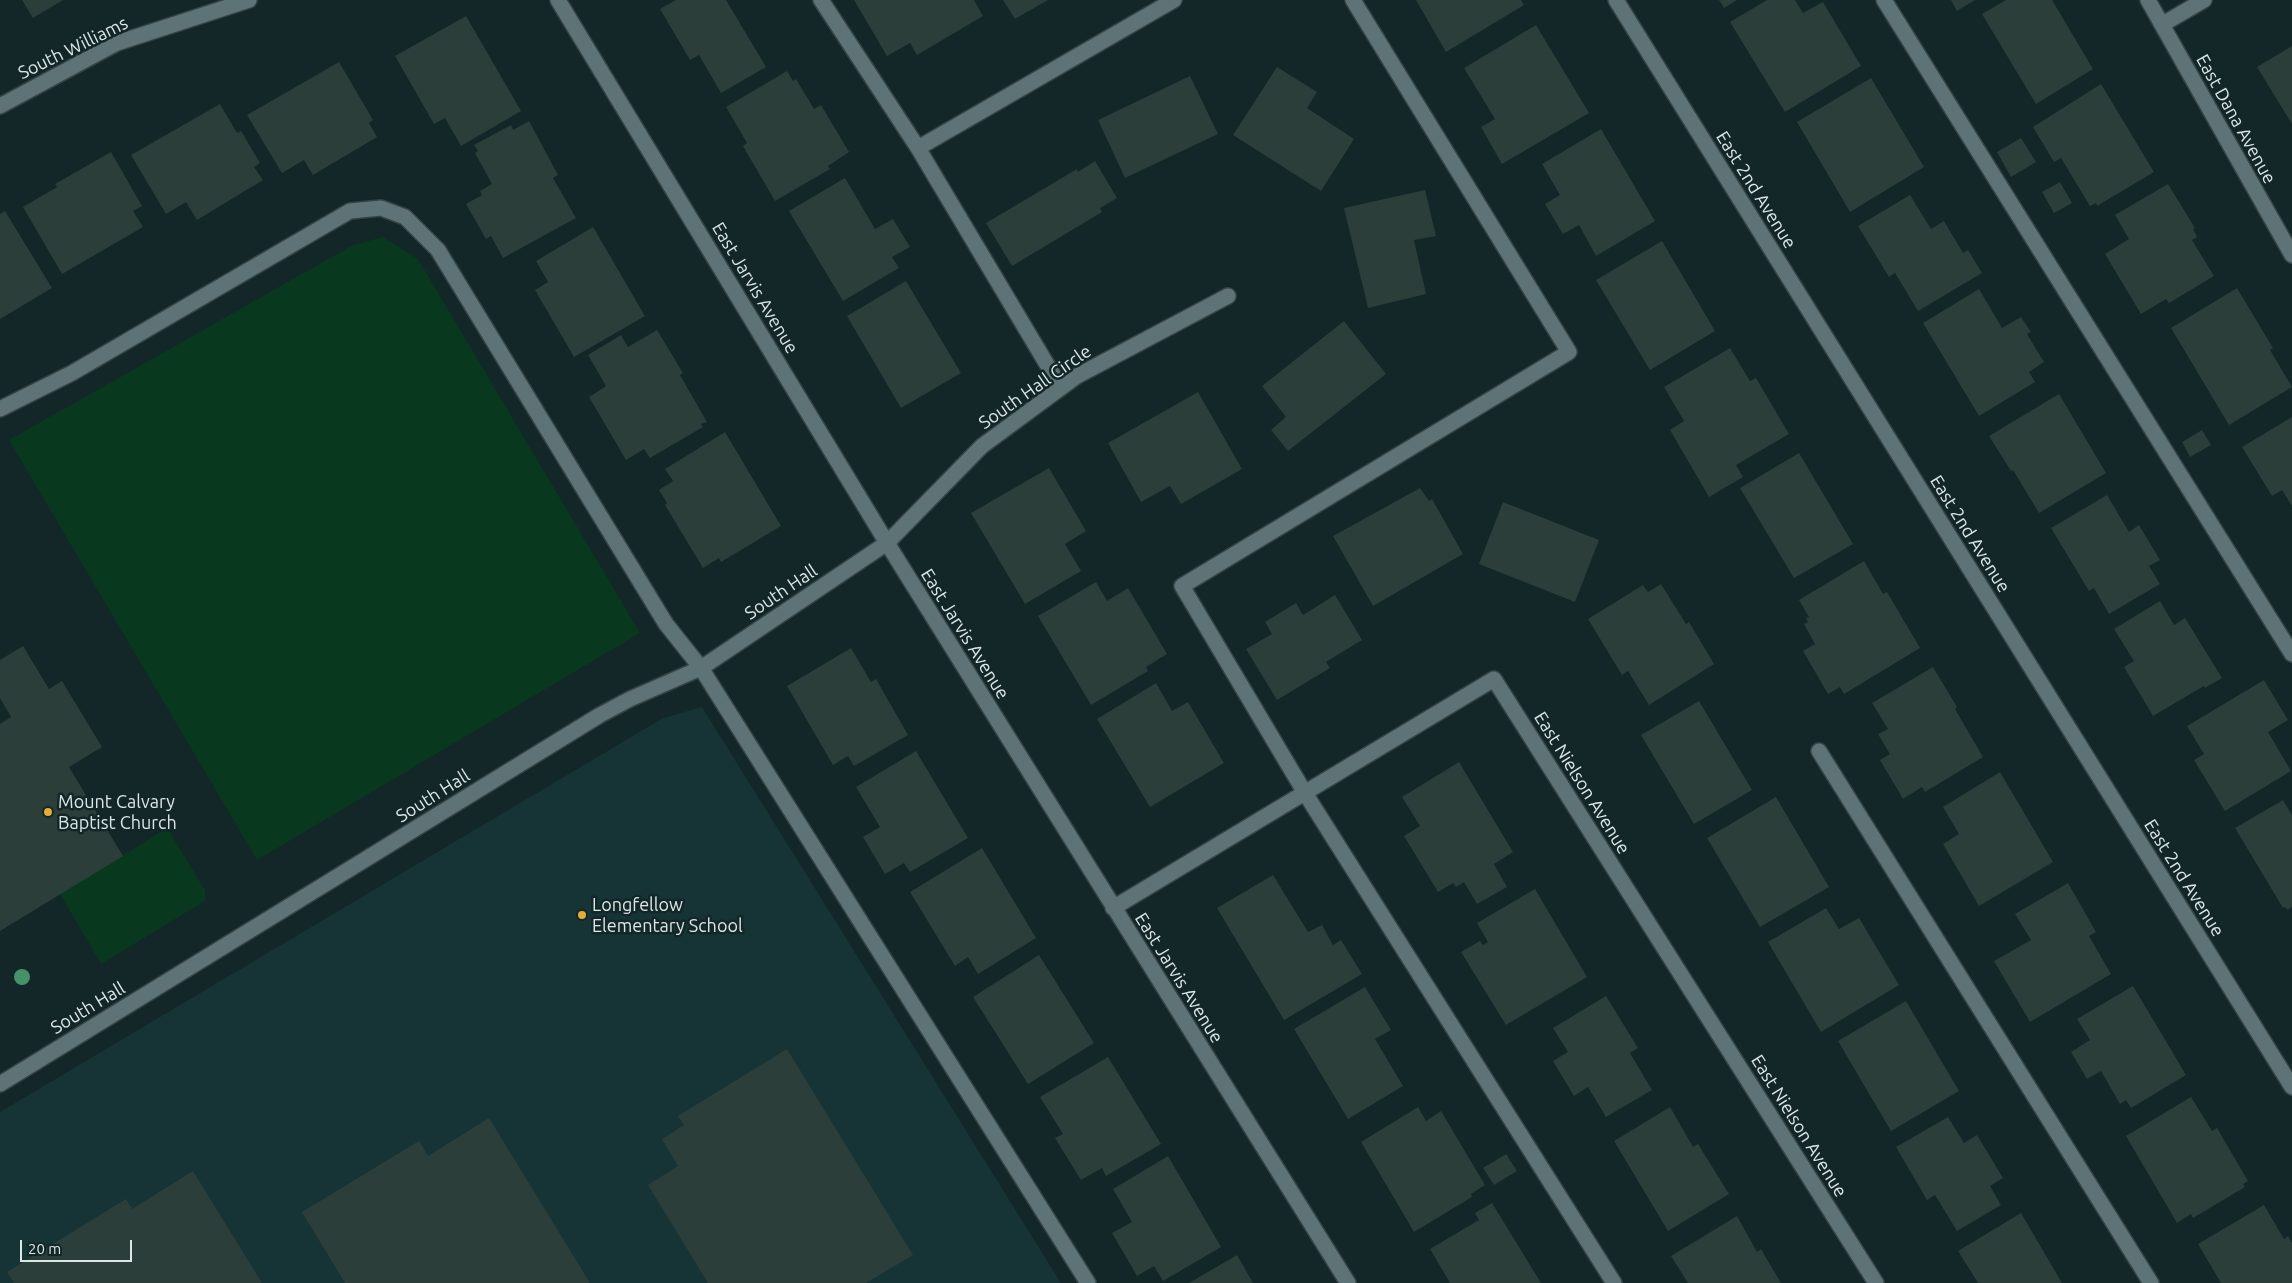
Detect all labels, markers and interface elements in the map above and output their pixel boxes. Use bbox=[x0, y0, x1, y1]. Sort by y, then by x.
street label: South Williams bbox=[15, 12, 131, 84]
street label: East Dana Avenue bbox=[2192, 51, 2280, 187]
street label: East 2nd Avenue bbox=[1711, 127, 1801, 253]
street label: East Jarvis Avenue bbox=[707, 218, 803, 358]
street label: South Hall Circle bbox=[975, 340, 1095, 434]
street label: East 2nd Avenue bbox=[1925, 471, 2015, 597]
street label: South Hall bbox=[741, 560, 821, 624]
street label: East Jarvis Avenue bbox=[916, 565, 1014, 703]
street label: East Nielson Avenue bbox=[1529, 708, 1635, 858]
street label: South Hall bbox=[392, 765, 474, 827]
place label: Mount Calvary Baptist Church bbox=[58, 791, 177, 834]
marker: Mount Calvary Baptist Church bbox=[42, 806, 54, 818]
street label: East 2nd Avenue bbox=[2139, 815, 2229, 941]
place label: Longfellow Elementary School bbox=[592, 894, 743, 936]
marker: Longfellow Elementary School bbox=[576, 909, 588, 921]
street label: East Jarvis Avenue bbox=[1130, 909, 1228, 1047]
street label: South Hall bbox=[47, 977, 129, 1039]
street label: East Nielson Avenue bbox=[1746, 1051, 1852, 1201]
scale bar bbox=[22, 1230, 135, 1262]
text: 20 m bbox=[28, 1240, 61, 1257]

